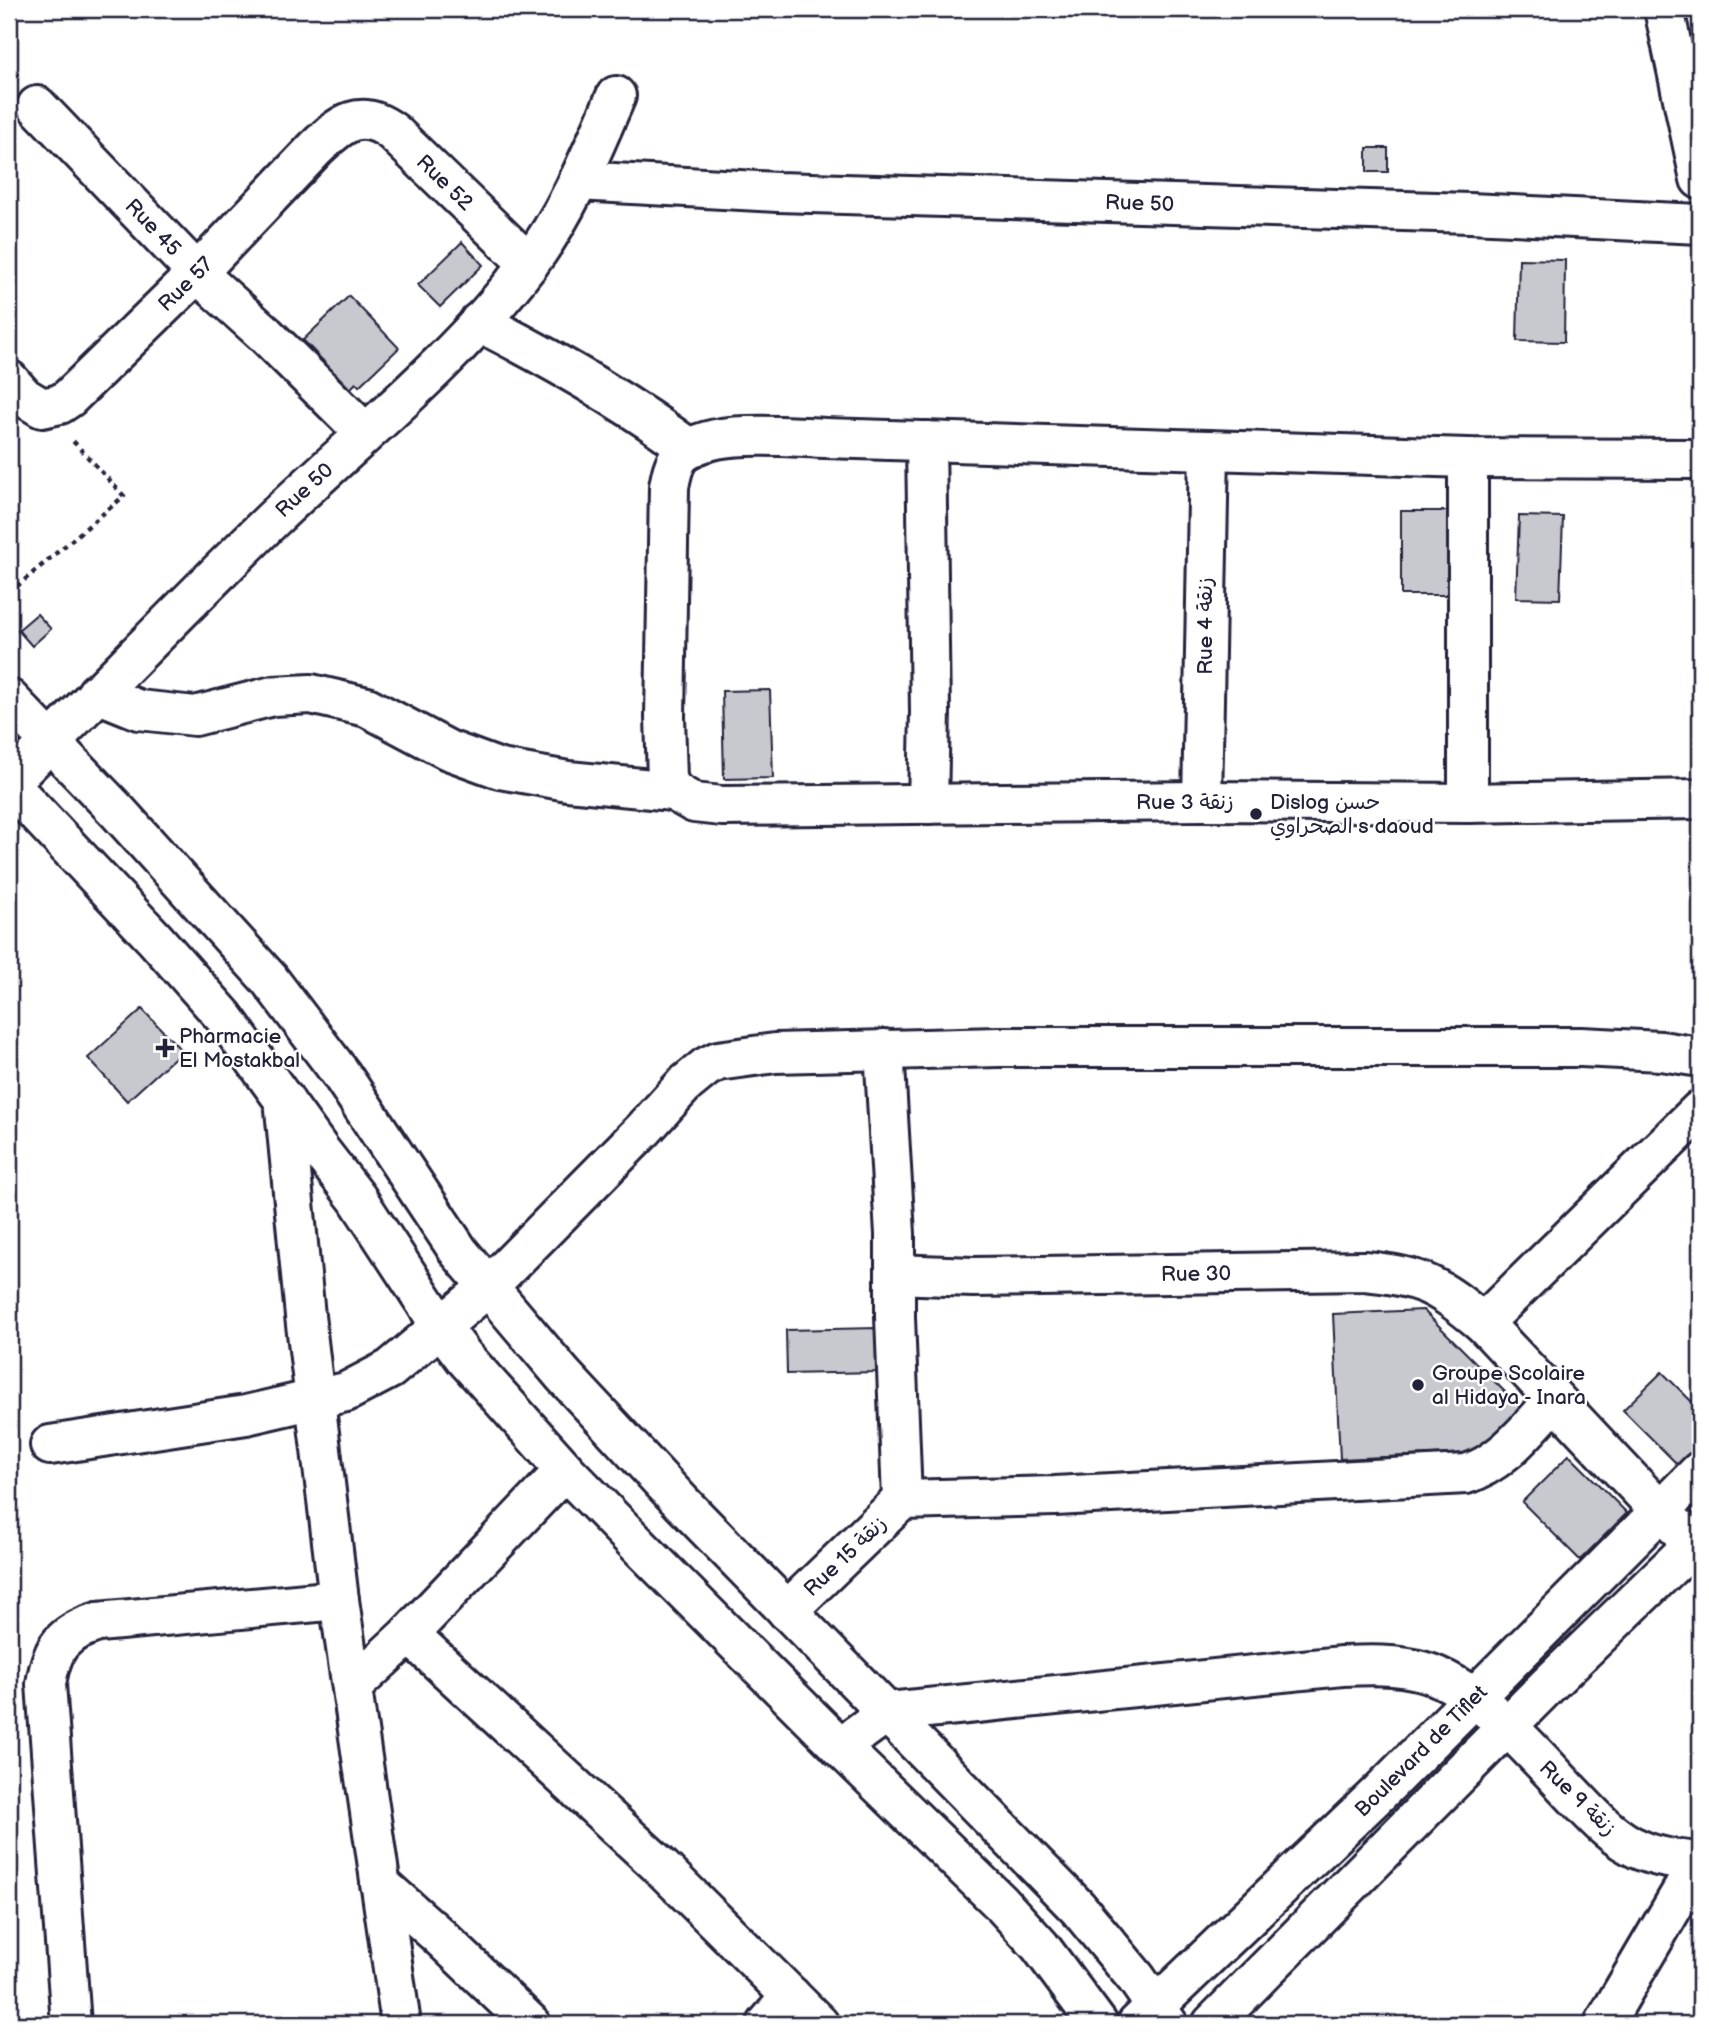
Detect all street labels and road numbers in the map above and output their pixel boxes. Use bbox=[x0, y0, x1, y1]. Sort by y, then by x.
street label: Rue 52 bbox=[411, 150, 479, 216]
street label: Rue 50 bbox=[1105, 190, 1174, 217]
street label: Rue 45 bbox=[120, 194, 186, 261]
street label: Rue 57 bbox=[153, 251, 219, 317]
street label: Rue 50 bbox=[271, 458, 338, 523]
street label: Rue 4 زنقة bbox=[1193, 577, 1218, 675]
street label: Rue 3 زنقة bbox=[1136, 790, 1234, 815]
street label: Rue 30 bbox=[1161, 1261, 1231, 1287]
street label: Rue 15 زنقة bbox=[799, 1511, 892, 1602]
street label: Boulevard de Tiflet bbox=[1350, 1680, 1493, 1822]
street label: Rue 9 زنقة bbox=[1534, 1756, 1621, 1841]

